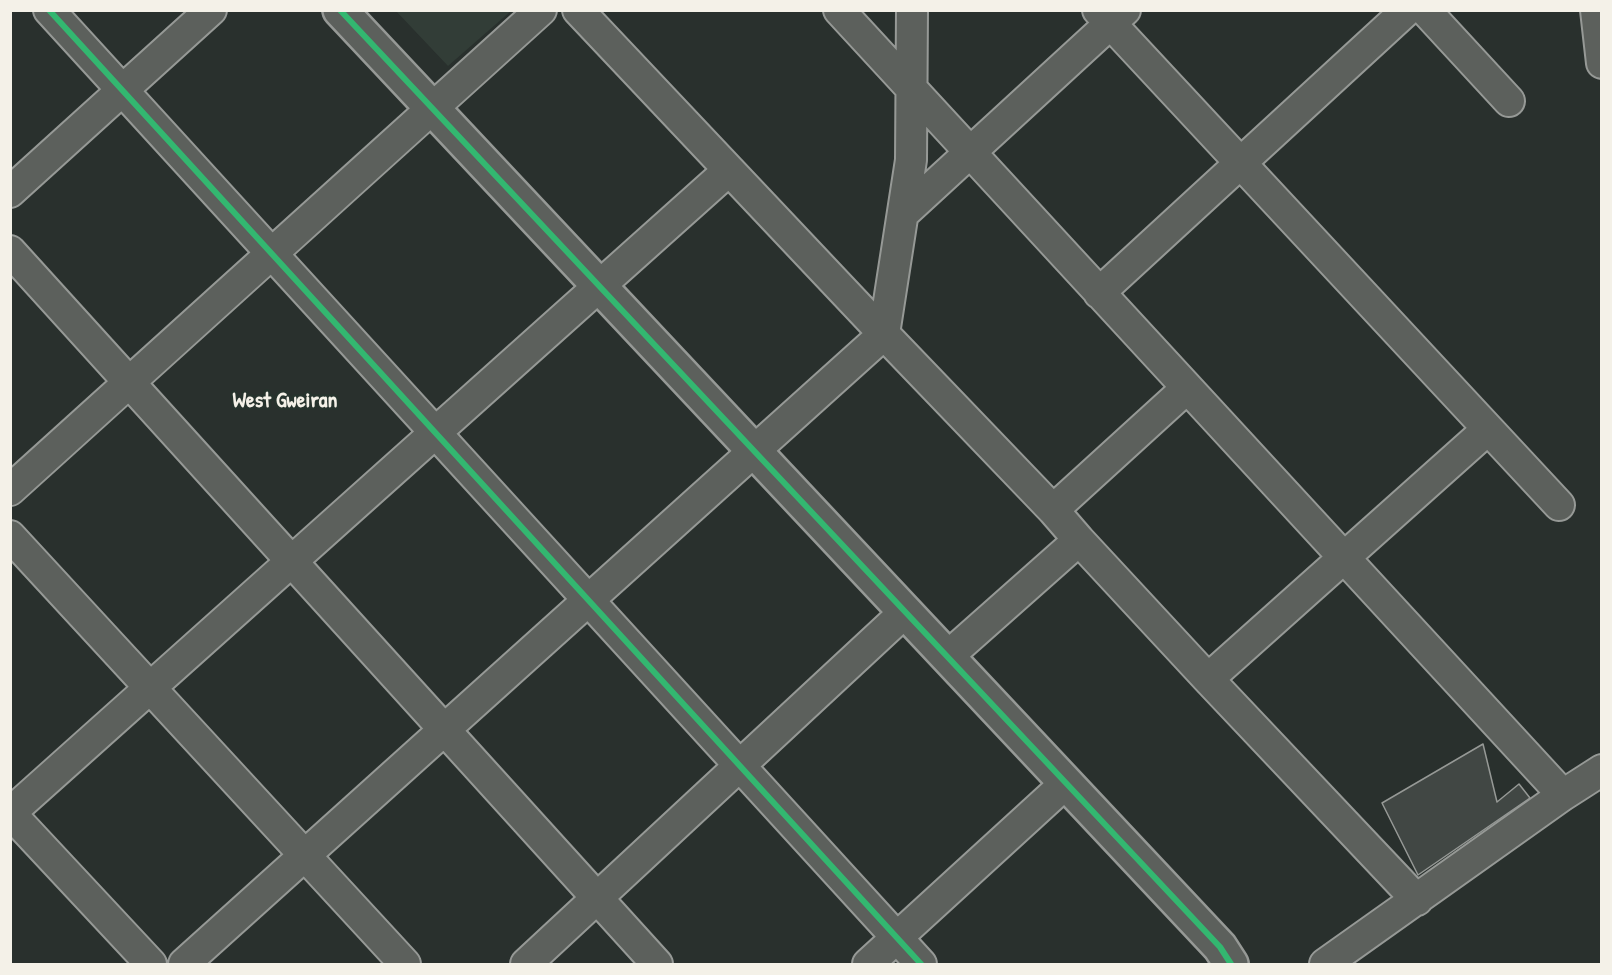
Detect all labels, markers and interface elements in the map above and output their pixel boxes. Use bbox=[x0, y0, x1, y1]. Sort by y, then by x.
district label: West Gweiran bbox=[233, 388, 337, 414]

